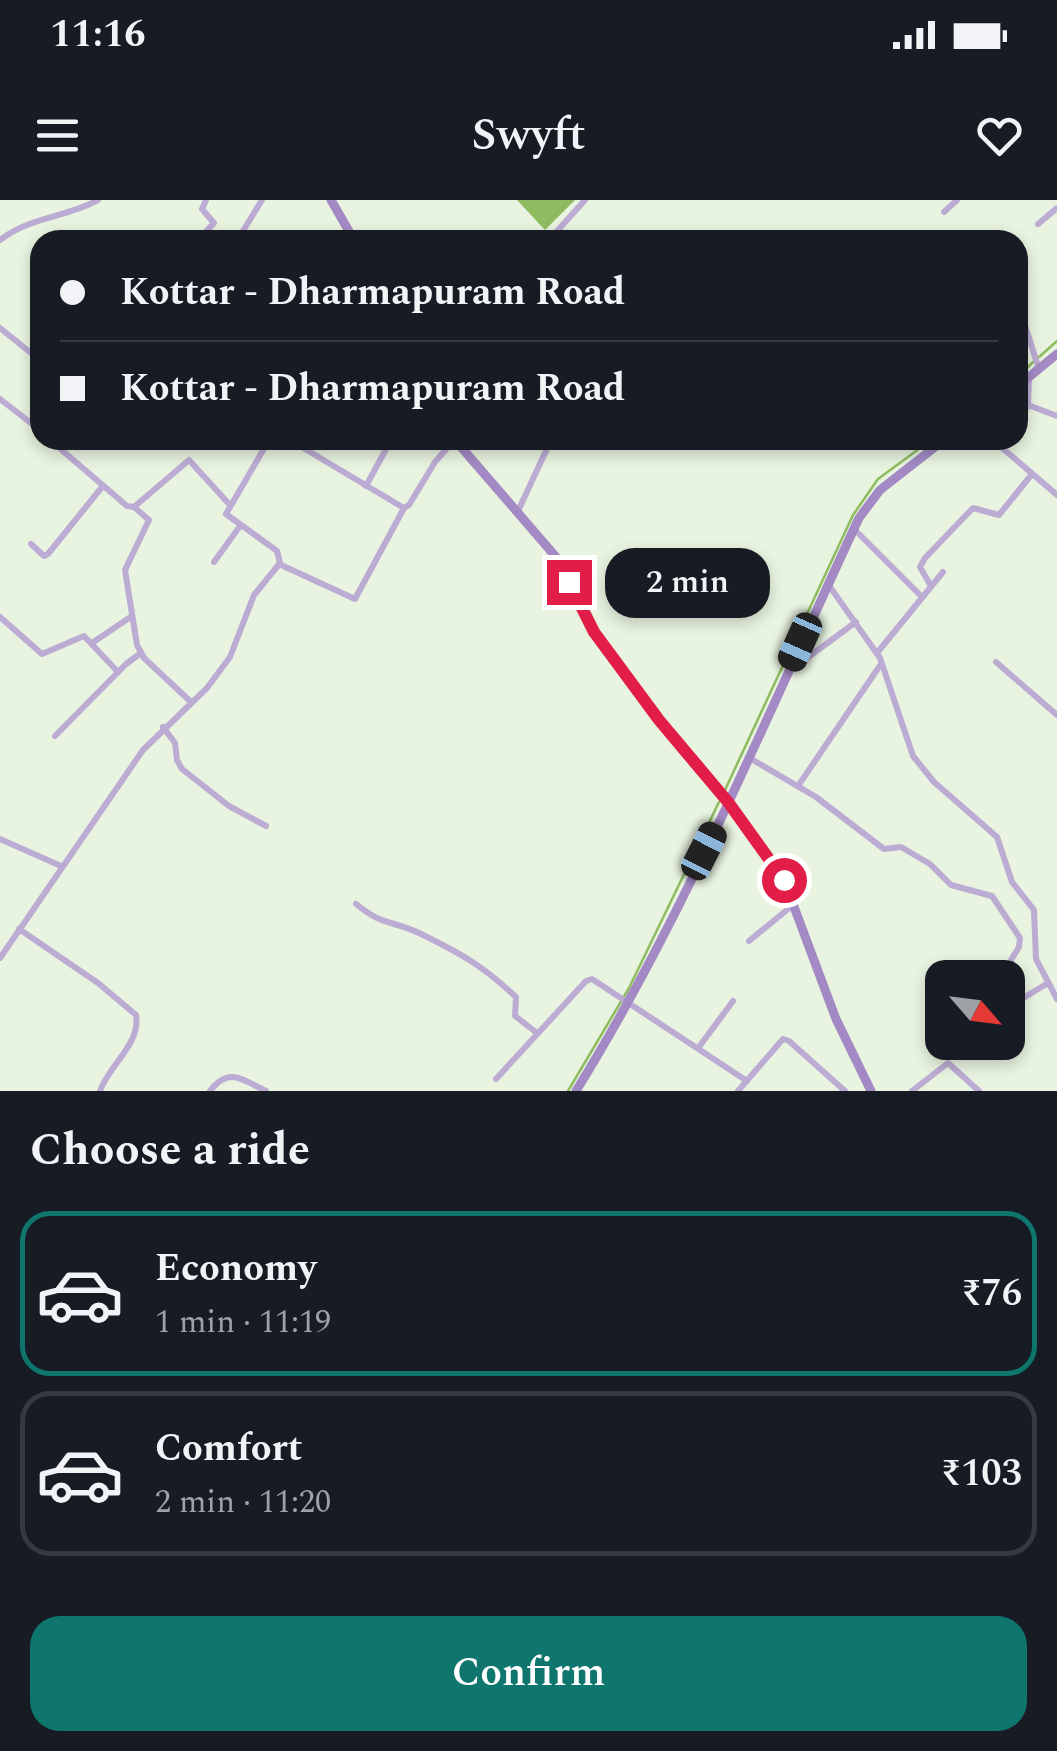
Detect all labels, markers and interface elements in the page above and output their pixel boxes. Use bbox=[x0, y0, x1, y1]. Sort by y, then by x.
text: 11:16 bbox=[50, 6, 145, 64]
text: Swyft bbox=[471, 101, 586, 170]
icon: menu bbox=[30, 108, 85, 163]
icon: heart bbox=[972, 108, 1027, 163]
text: Kottar - Dharmapuram Road bbox=[120, 264, 625, 322]
text: Kottar - Dharmapuram Road bbox=[120, 360, 625, 418]
callout: 2 min bbox=[604, 547, 769, 617]
text: 2 min bbox=[646, 558, 729, 607]
route end bbox=[547, 560, 592, 605]
car bbox=[774, 608, 826, 676]
car bbox=[677, 817, 731, 885]
route start bbox=[762, 858, 807, 903]
north arrow bbox=[925, 960, 1025, 1060]
map controls bbox=[925, 960, 1025, 1060]
text: Choose a ride bbox=[30, 1116, 310, 1185]
text: Economy bbox=[155, 1240, 316, 1298]
icon: car bbox=[35, 1249, 125, 1339]
text: ₹76 bbox=[961, 1265, 1022, 1323]
text: 1 min · 11:19 bbox=[155, 1298, 331, 1347]
text: Comfort bbox=[155, 1420, 302, 1478]
icon: car bbox=[35, 1429, 125, 1519]
text: ₹103 bbox=[941, 1445, 1022, 1503]
text: 2 min · 11:20 bbox=[155, 1478, 331, 1527]
button: Confirm bbox=[30, 1616, 1027, 1731]

